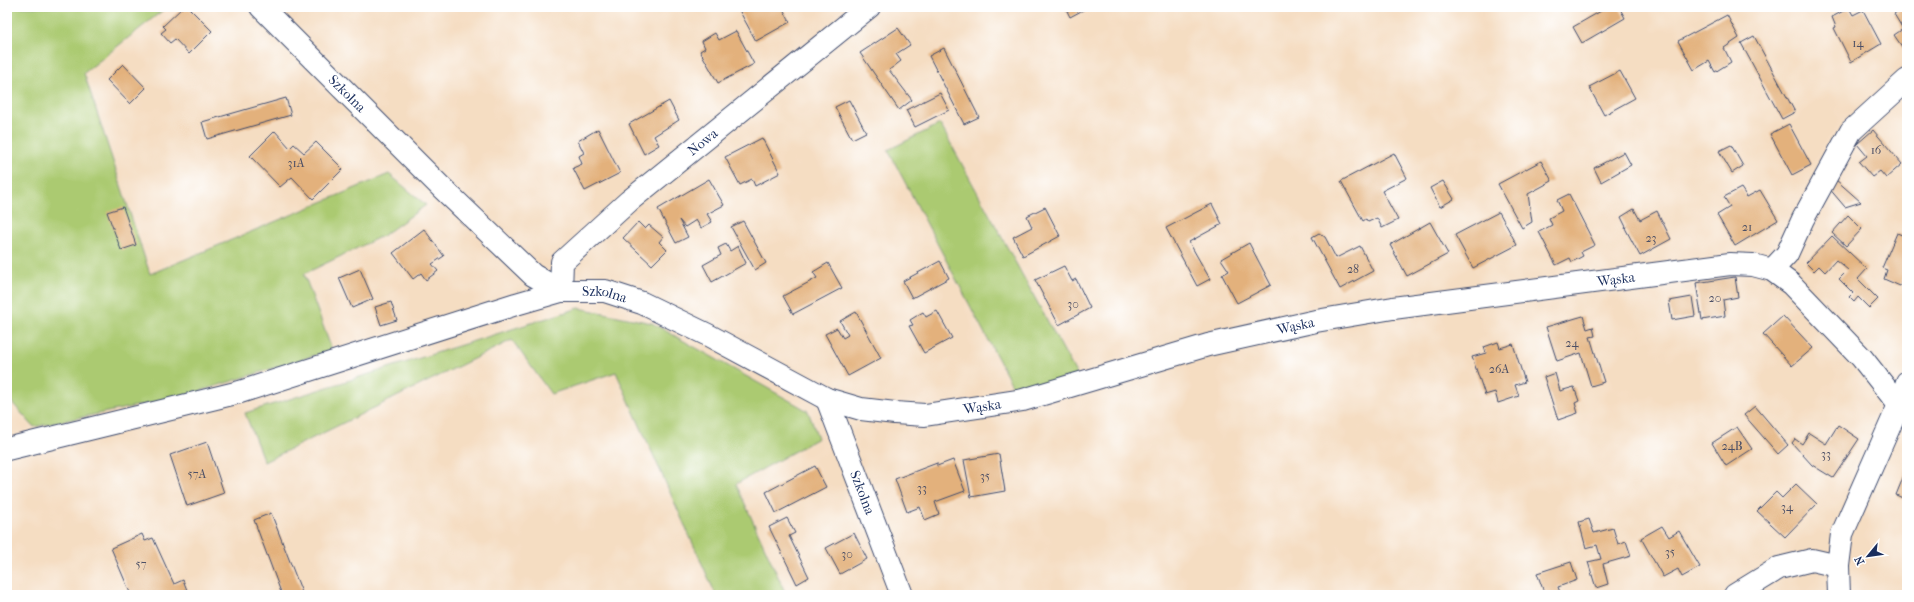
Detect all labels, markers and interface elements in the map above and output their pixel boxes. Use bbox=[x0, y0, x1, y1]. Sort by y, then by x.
house number: 14 bbox=[1852, 36, 1865, 50]
street label: Szkolna bbox=[325, 71, 370, 116]
street label: Nowa bbox=[684, 124, 722, 159]
house number: 16 bbox=[1871, 143, 1882, 157]
house number: 31A bbox=[288, 156, 305, 170]
house number: 21 bbox=[1742, 220, 1752, 234]
house number: 23 bbox=[1645, 231, 1657, 245]
house number: 28 bbox=[1347, 262, 1359, 276]
street label: Wąska bbox=[1595, 268, 1637, 290]
street label: Szkolna bbox=[582, 283, 630, 307]
house number: 20 bbox=[1709, 291, 1721, 305]
house number: 30 bbox=[1067, 297, 1079, 311]
street label: Wąska bbox=[1274, 314, 1317, 339]
house number: 24 bbox=[1565, 336, 1580, 350]
house number: 26A bbox=[1489, 362, 1509, 376]
street label: Wąska bbox=[961, 395, 1003, 418]
house number: 24B bbox=[1721, 439, 1743, 453]
house number: 33 bbox=[1821, 447, 1831, 461]
house number: 57A bbox=[188, 467, 207, 481]
street label: Szkolna bbox=[846, 468, 879, 518]
house number: 35 bbox=[980, 469, 990, 483]
house number: 33 bbox=[917, 481, 927, 495]
house number: 34 bbox=[1781, 500, 1794, 514]
north arrow bbox=[1848, 536, 1888, 576]
house number: 35 bbox=[1665, 545, 1675, 559]
house number: 30 bbox=[841, 547, 853, 561]
text: N bbox=[1852, 553, 1867, 567]
house number: 57 bbox=[136, 557, 147, 571]

